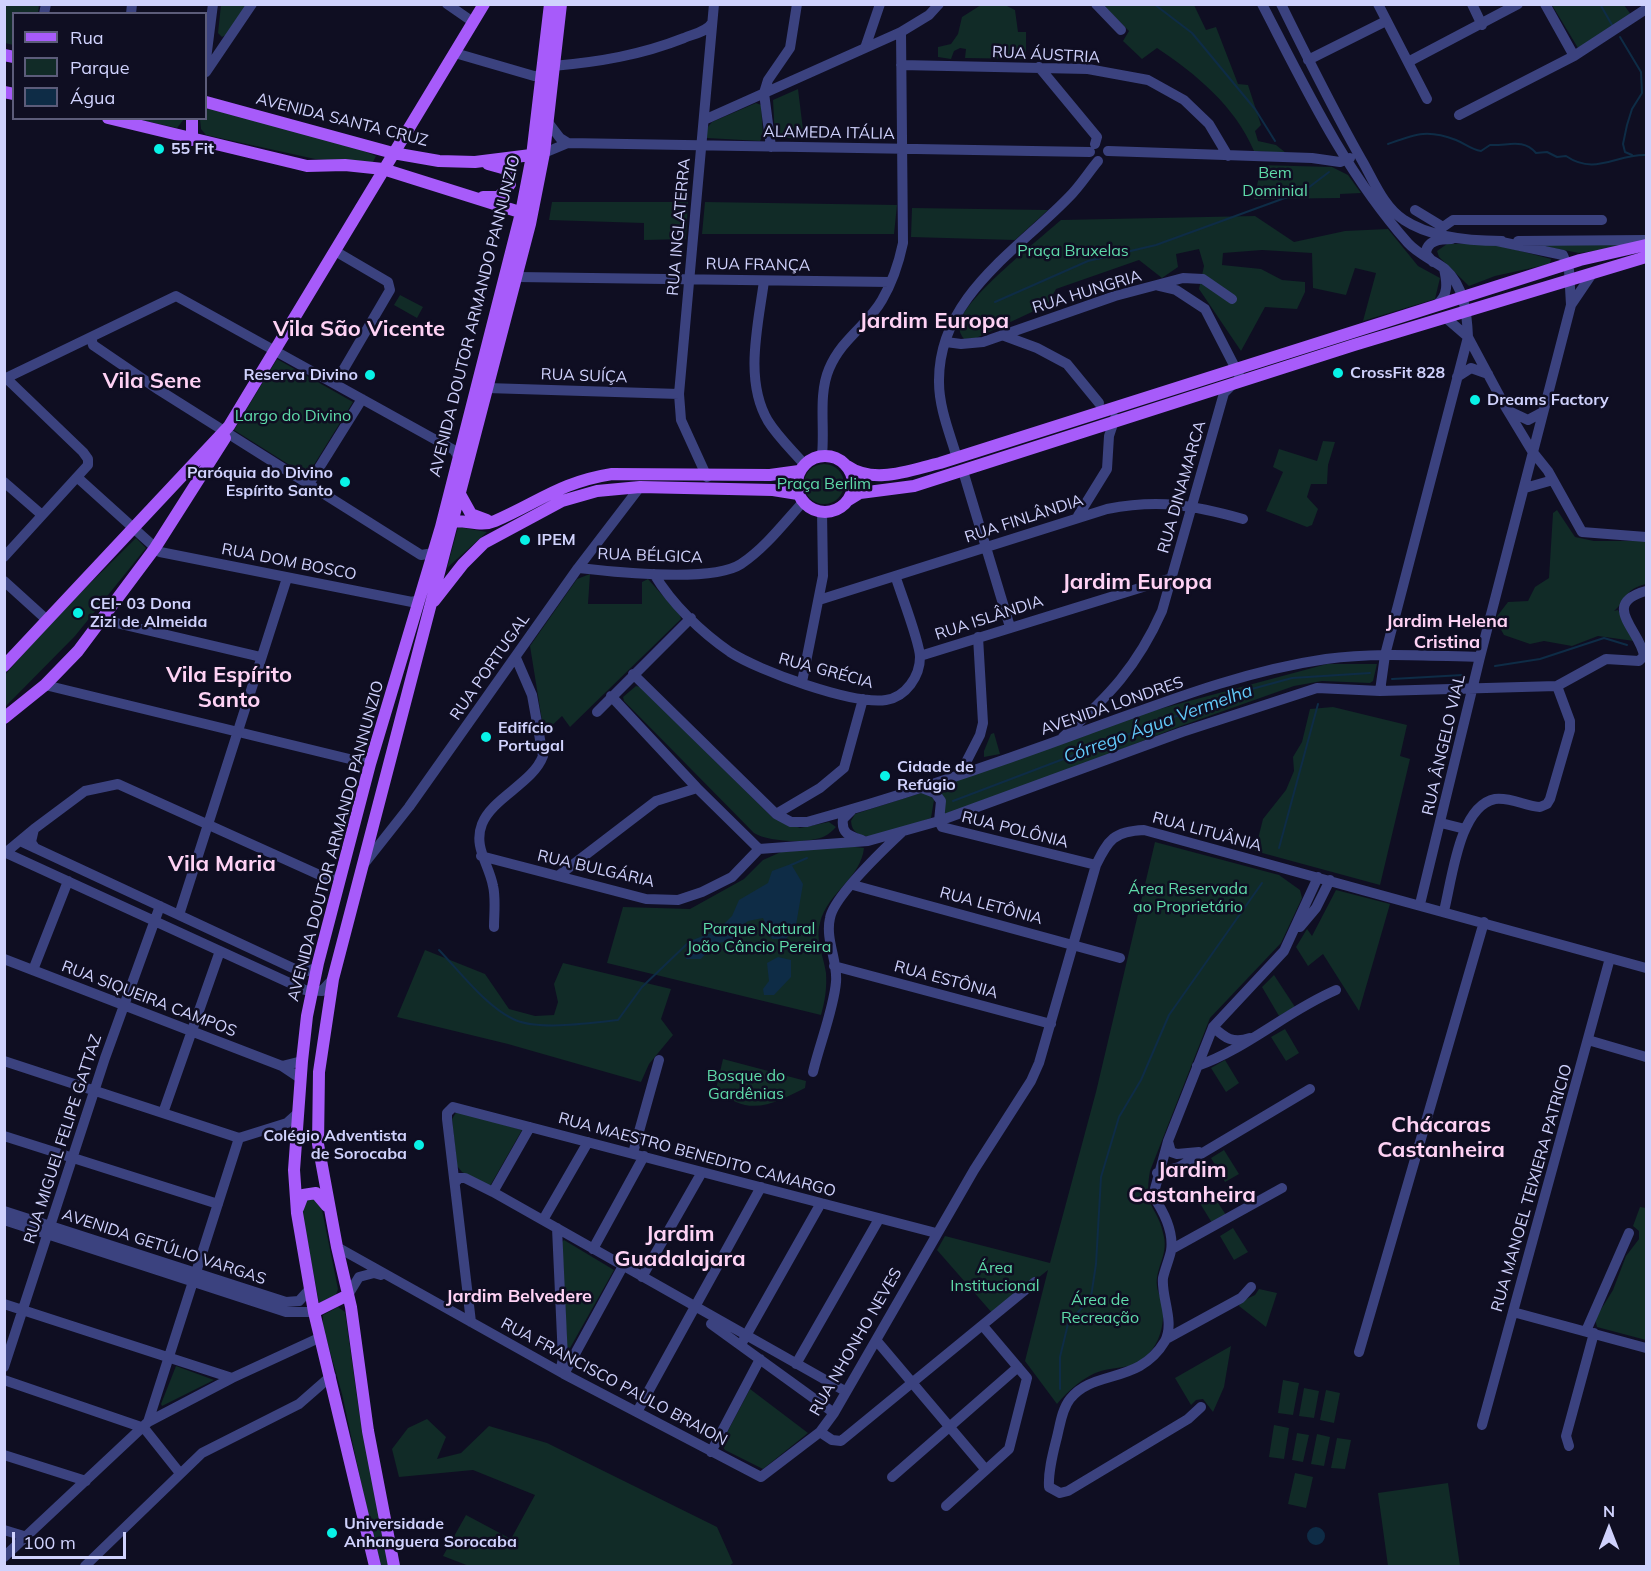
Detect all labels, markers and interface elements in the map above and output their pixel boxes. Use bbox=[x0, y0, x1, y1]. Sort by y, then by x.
legend bbox=[12, 12, 207, 120]
text: Rua bbox=[70, 26, 104, 49]
street label: RUA ÁUSTRIA bbox=[991, 43, 1101, 67]
text: Parque bbox=[70, 56, 129, 79]
text: Água bbox=[70, 86, 115, 109]
street label: AVENIDA SANTA CRUZ bbox=[254, 89, 430, 151]
street label: ALAMEDA ITÁLIA bbox=[763, 122, 895, 144]
place label: 55 Fit bbox=[171, 139, 214, 159]
marker: 55 Fit bbox=[152, 142, 166, 156]
street label: AVENIDA DOUTOR ARMANDO PANNUNZIO bbox=[426, 153, 524, 479]
street label: RUA INGLATERRA bbox=[663, 157, 695, 297]
park label: Bem Dominial bbox=[1242, 163, 1308, 201]
park label: Praça Bruxelas bbox=[1017, 241, 1129, 261]
street label: RUA FRANÇA bbox=[706, 254, 810, 276]
street label: RUA HUNGRIA bbox=[1030, 266, 1144, 318]
district label: Jardim Europa bbox=[859, 308, 1009, 334]
district label: Vila São Vicente bbox=[273, 316, 445, 342]
place label: CrossFit 828 bbox=[1350, 363, 1445, 383]
place label: Reserva Divino bbox=[243, 365, 358, 385]
street label: RUA SUÍÇA bbox=[540, 365, 628, 387]
marker: CrossFit 828 bbox=[1331, 366, 1345, 380]
district label: Vila Sene bbox=[103, 368, 201, 394]
marker: Reserva Divino bbox=[363, 368, 377, 382]
place label: Dreams Factory bbox=[1487, 390, 1609, 410]
marker: Dreams Factory bbox=[1468, 393, 1482, 407]
park label: Largo do Divino bbox=[235, 406, 351, 426]
street label: RUA DINAMARCA bbox=[1154, 418, 1210, 556]
place label: Paróquia do Divino Espírito Santo bbox=[187, 463, 333, 501]
park label: Praça Berlim bbox=[777, 474, 871, 494]
marker: Paróquia do Divino Espírito Santo bbox=[338, 475, 352, 489]
street label: RUA FINLÂNDIA bbox=[962, 491, 1086, 547]
place label: IPEM bbox=[537, 530, 576, 550]
marker: IPEM bbox=[518, 533, 532, 547]
street label: RUA DOM BOSCO bbox=[220, 540, 358, 584]
street label: RUA BÉLGICA bbox=[597, 545, 703, 567]
district label: Jardim Europa bbox=[1062, 569, 1212, 595]
street label: RUA ISLÂNDIA bbox=[932, 591, 1046, 645]
place label: CEI- 03 Dona Zizi de Almeida bbox=[90, 594, 207, 632]
marker: CEI- 03 Dona Zizi de Almeida bbox=[71, 606, 85, 620]
street label: RUA PORTUGAL bbox=[446, 610, 534, 724]
district label: Jardim Helena Cristina bbox=[1386, 611, 1508, 654]
street label: RUA GRÉCIA bbox=[776, 649, 876, 693]
district label: Vila Espírito Santo bbox=[166, 662, 292, 714]
street label: AVENIDA LONDRES bbox=[1038, 673, 1186, 739]
street label: RUA ÂNGELO VIAL bbox=[1418, 673, 1470, 817]
street label: AVENIDA DOUTOR ARMANDO PANNUNZIO bbox=[284, 679, 388, 1003]
water label: Córrego Água Vermelha bbox=[1061, 680, 1255, 768]
place label: Edifício Portugal bbox=[498, 718, 564, 756]
marker: Edifício Portugal bbox=[479, 730, 493, 744]
place label: Cidade de Refúgio bbox=[897, 757, 974, 795]
marker: Cidade de Refúgio bbox=[878, 769, 892, 783]
street label: RUA POLÔNIA bbox=[960, 807, 1070, 853]
street label: RUA LITUÂNIA bbox=[1150, 808, 1264, 856]
street label: RUA BULGÁRIA bbox=[536, 846, 656, 892]
district label: Vila Maria bbox=[168, 851, 276, 877]
park label: Área Reservada ao Proprietário bbox=[1128, 879, 1248, 917]
street label: RUA LETÔNIA bbox=[937, 883, 1045, 929]
park label: Parque Natural João Câncio Pereira bbox=[687, 919, 831, 957]
street label: RUA SIQUEIRA CAMPOS bbox=[59, 957, 239, 1041]
street label: RUA ESTÔNIA bbox=[892, 957, 1000, 1003]
street label: RUA MIGUEL FELIPE GATTAZ bbox=[20, 1032, 106, 1246]
street label: RUA MANOEL TEIXIERA PATRICIO bbox=[1487, 1062, 1577, 1314]
park label: Bosque do Gardênias bbox=[707, 1066, 785, 1104]
street label: RUA MAESTRO BENEDITO CAMARGO bbox=[556, 1109, 838, 1201]
district label: Chácaras Castanheira bbox=[1377, 1112, 1505, 1164]
place label: Colégio Adventista de Sorocaba bbox=[263, 1126, 407, 1164]
marker: Colégio Adventista de Sorocaba bbox=[412, 1138, 426, 1152]
district label: Jardim Castanheira bbox=[1128, 1157, 1256, 1208]
street label: AVENIDA GETÚLIO VARGAS bbox=[60, 1205, 268, 1289]
district label: Jardim Guadalajara bbox=[614, 1221, 746, 1272]
park label: Área Institucional bbox=[950, 1258, 1040, 1296]
street label: RUA NHONHO NEVES bbox=[806, 1265, 906, 1419]
district label: Jardim Belvedere bbox=[446, 1286, 592, 1308]
park label: Área de Recreação bbox=[1061, 1290, 1139, 1328]
street label: RUA FRANCISCO PAULO BRAION bbox=[498, 1314, 730, 1450]
north arrow bbox=[1579, 1499, 1639, 1559]
text: N bbox=[1603, 1501, 1615, 1521]
place label: Universidade Anhanguera Sorocaba bbox=[344, 1514, 517, 1552]
scale bar bbox=[15, 1520, 129, 1558]
marker: Universidade Anhanguera Sorocaba bbox=[325, 1526, 339, 1540]
text: 100 m bbox=[23, 1531, 76, 1554]

